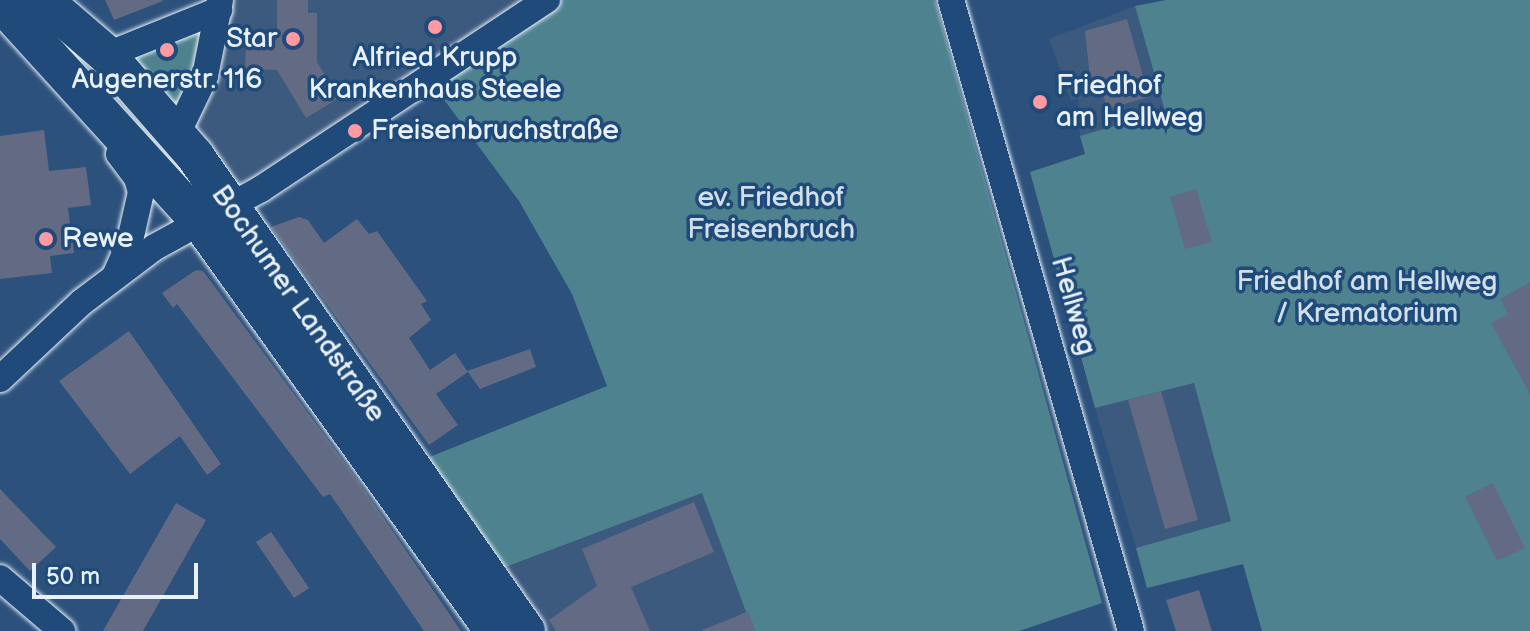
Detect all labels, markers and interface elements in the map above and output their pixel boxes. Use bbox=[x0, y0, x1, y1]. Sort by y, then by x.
marker: Alfried Krupp Krankenhaus Steele bbox=[424, 16, 446, 38]
place label: Star bbox=[226, 22, 277, 56]
marker: Star bbox=[284, 30, 302, 48]
marker: Augenerstr. 116 bbox=[158, 41, 176, 59]
place label: Alfried Krupp Krankenhaus Steele bbox=[308, 41, 562, 107]
place label: Augenerstr. 116 bbox=[72, 63, 262, 97]
place label: Friedhof am Hellweg bbox=[1056, 69, 1203, 135]
marker: Friedhof am Hellweg bbox=[1031, 93, 1049, 111]
place label: Freisenbruchstraße bbox=[371, 114, 619, 148]
marker: Freisenbruchstraße bbox=[346, 122, 364, 140]
street label: Bochumer Landstraße bbox=[204, 179, 392, 429]
park label: ev. Friedhof Freisenbruch bbox=[687, 181, 855, 247]
place label: Rewe bbox=[62, 222, 134, 256]
marker: Rewe bbox=[37, 230, 55, 248]
street label: Hellweg bbox=[1043, 253, 1103, 359]
park label: Friedhof am Hellweg / Krematorium bbox=[1237, 265, 1497, 331]
scale bar bbox=[36, 547, 202, 597]
text: 50 m bbox=[46, 562, 100, 591]

